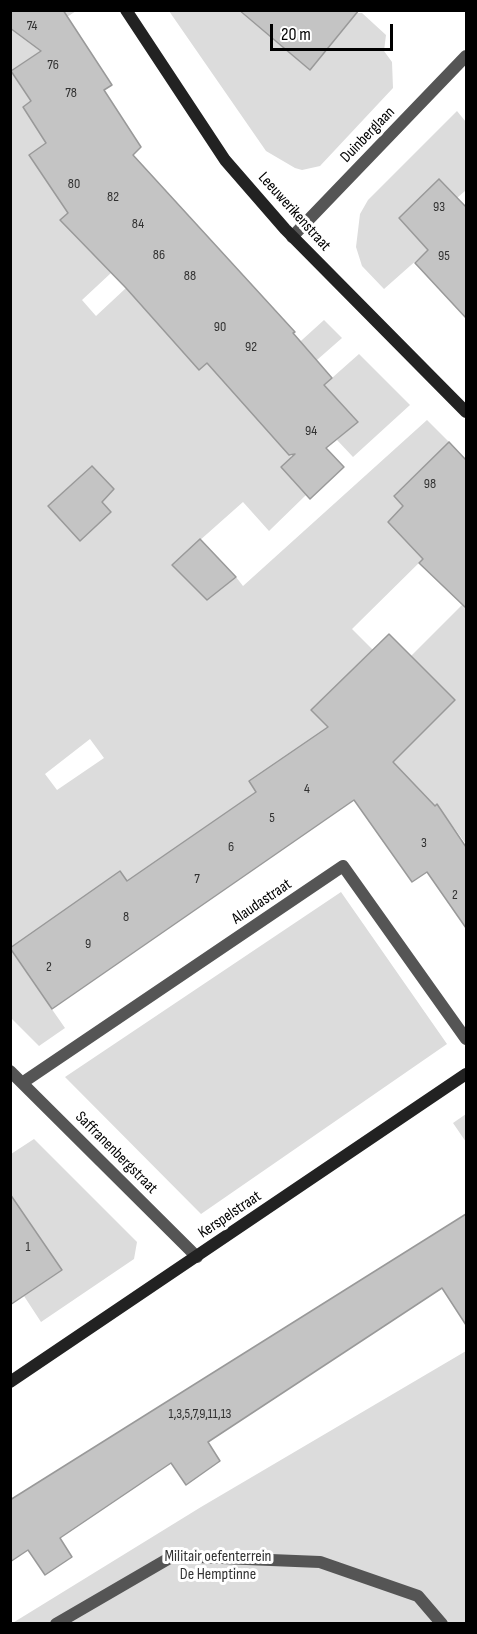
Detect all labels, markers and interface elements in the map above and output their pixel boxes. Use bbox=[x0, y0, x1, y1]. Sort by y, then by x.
scale bar bbox=[273, 12, 396, 50]
house number: 74 bbox=[27, 18, 37, 34]
text: 20 m bbox=[281, 24, 311, 45]
house number: 76 bbox=[47, 57, 59, 73]
house number: 78 bbox=[65, 85, 77, 101]
street label: Duinberglaan bbox=[337, 103, 399, 167]
street label: Leeuwerikenstraat bbox=[254, 169, 334, 255]
house number: 80 bbox=[68, 176, 80, 192]
house number: 82 bbox=[107, 189, 119, 205]
house number: 93 bbox=[433, 199, 445, 215]
house number: 84 bbox=[132, 216, 144, 232]
house number: 86 bbox=[153, 247, 165, 263]
house number: 95 bbox=[438, 248, 450, 264]
house number: 88 bbox=[184, 268, 196, 284]
house number: 90 bbox=[214, 319, 226, 335]
house number: 92 bbox=[245, 339, 257, 355]
house number: 94 bbox=[305, 423, 317, 439]
house number: 98 bbox=[424, 476, 436, 492]
house number: 4 bbox=[304, 781, 310, 797]
house number: 5 bbox=[269, 810, 275, 826]
house number: 3 bbox=[421, 835, 427, 851]
house number: 6 bbox=[228, 839, 234, 855]
house number: 7 bbox=[194, 871, 200, 887]
street label: Alaudastraat bbox=[228, 875, 296, 929]
house number: 2 bbox=[452, 887, 458, 903]
house number: 8 bbox=[123, 909, 129, 925]
house number: 9 bbox=[85, 936, 91, 952]
house number: 2 bbox=[46, 959, 52, 975]
street label: Saffranenbergstraat bbox=[71, 1108, 161, 1198]
street label: Kerspelstraat bbox=[195, 1187, 265, 1243]
house number: 1 bbox=[26, 1239, 30, 1255]
house number: 1,3,5,7,9,11,13 bbox=[169, 1406, 231, 1422]
park label: Militair oefenterrein De Hemptinne bbox=[165, 1547, 271, 1585]

